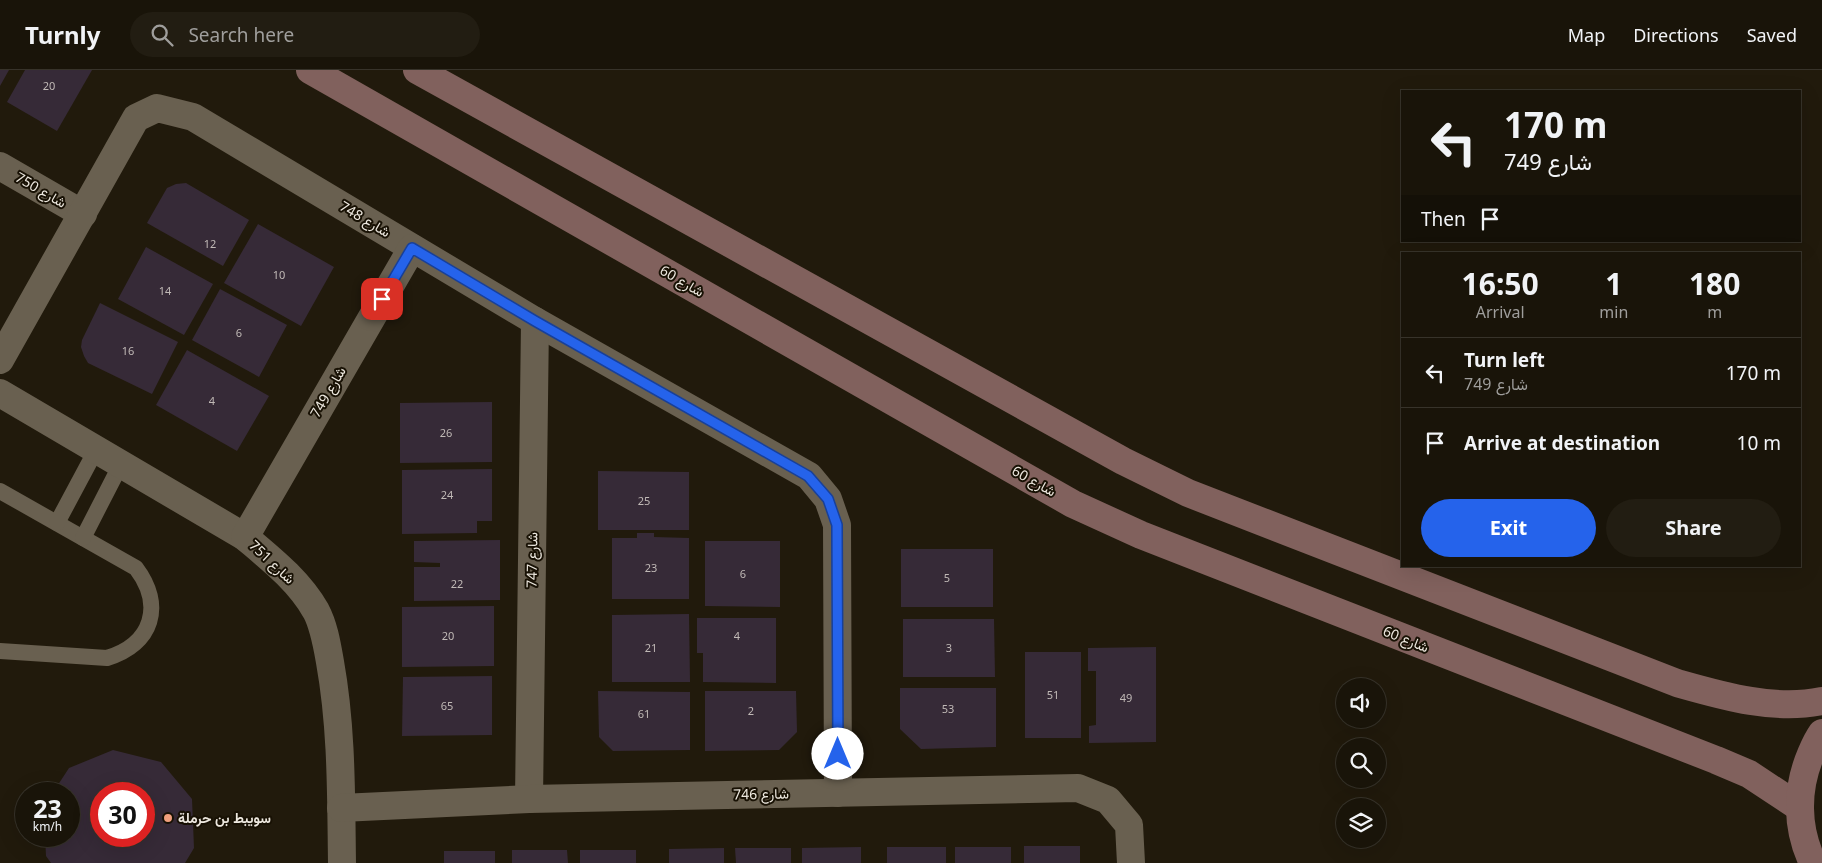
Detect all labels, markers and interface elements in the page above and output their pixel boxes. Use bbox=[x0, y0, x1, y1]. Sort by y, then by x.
search box bbox=[130, 12, 480, 57]
text: Turnly bbox=[25, 18, 100, 51]
icon: search bbox=[148, 21, 176, 49]
text: Search here bbox=[188, 22, 294, 48]
text: Map bbox=[1568, 23, 1605, 47]
text: Directions bbox=[1633, 23, 1719, 47]
text: Saved bbox=[1747, 23, 1797, 47]
house number: 20 bbox=[43, 78, 55, 93]
text: 170 m bbox=[1504, 101, 1607, 148]
icon: left bbox=[1421, 110, 1486, 175]
text: شارع 749 bbox=[1504, 146, 1592, 176]
street label: شارع 750 bbox=[11, 167, 70, 213]
street label: شارع 748 bbox=[335, 196, 394, 243]
icon: arrive bbox=[1476, 205, 1504, 233]
text: Then bbox=[1421, 206, 1466, 232]
house number: 12 bbox=[204, 236, 216, 251]
street label: شارع 60 bbox=[656, 260, 708, 302]
text: 16:50 bbox=[1462, 263, 1539, 304]
text: 1 bbox=[1605, 263, 1622, 304]
text: 180 bbox=[1689, 263, 1740, 304]
house number: 10 bbox=[273, 267, 285, 282]
pin bbox=[361, 278, 403, 320]
house number: 14 bbox=[159, 283, 172, 298]
icon: arrive bbox=[368, 285, 396, 313]
text: Arrival bbox=[1476, 301, 1525, 323]
text: min bbox=[1599, 301, 1628, 323]
text: m bbox=[1707, 301, 1722, 323]
house number: 6 bbox=[236, 325, 242, 340]
house number: 16 bbox=[122, 343, 134, 358]
text: Turn left bbox=[1464, 347, 1545, 373]
icon: left bbox=[1421, 359, 1449, 387]
text: 170 m bbox=[1726, 360, 1781, 386]
street label: شارع 749 bbox=[305, 363, 351, 422]
text: شارع 749 bbox=[1464, 373, 1528, 395]
house number: 4 bbox=[209, 393, 216, 408]
house number: 26 bbox=[440, 425, 452, 440]
icon: arrive bbox=[1421, 429, 1449, 457]
text: Arrive at destination bbox=[1464, 430, 1660, 456]
text: 10 m bbox=[1737, 430, 1781, 456]
street label: شارع 60 bbox=[1008, 461, 1060, 502]
house number: 24 bbox=[441, 487, 454, 502]
house number: 25 bbox=[638, 493, 650, 508]
button: Exit bbox=[1421, 499, 1596, 557]
button: Share bbox=[1606, 499, 1781, 557]
street label: شارع 747 bbox=[522, 532, 543, 588]
street label: شارع 751 bbox=[244, 536, 299, 589]
house number: 23 bbox=[645, 560, 657, 575]
house number: 6 bbox=[740, 566, 746, 581]
house number: 5 bbox=[944, 570, 950, 585]
house number: 22 bbox=[451, 576, 463, 591]
street label: شارع 60 bbox=[1380, 621, 1432, 658]
house number: 20 bbox=[442, 628, 454, 643]
house number: 4 bbox=[734, 628, 741, 643]
house number: 21 bbox=[645, 640, 657, 655]
house number: 3 bbox=[946, 640, 952, 655]
map controls bbox=[1336, 678, 1386, 848]
button: sound bbox=[1336, 678, 1386, 728]
house number: 51 bbox=[1047, 687, 1059, 702]
house number: 49 bbox=[1120, 690, 1132, 705]
house number: 65 bbox=[441, 698, 453, 713]
house number: 53 bbox=[942, 701, 954, 716]
house number: 2 bbox=[748, 703, 754, 718]
house number: 61 bbox=[638, 706, 650, 721]
position arrow bbox=[811, 727, 863, 779]
button: search bbox=[1336, 738, 1386, 788]
speed limit sign: 30 bbox=[90, 782, 155, 847]
street label: شارع 746 bbox=[733, 784, 789, 805]
text: 23 bbox=[33, 791, 62, 825]
button: layers bbox=[1336, 798, 1386, 848]
place label: سويبط بن حرملة bbox=[178, 808, 271, 827]
marker: سويبط بن حرملة bbox=[162, 812, 174, 824]
text: km/h bbox=[33, 818, 62, 835]

